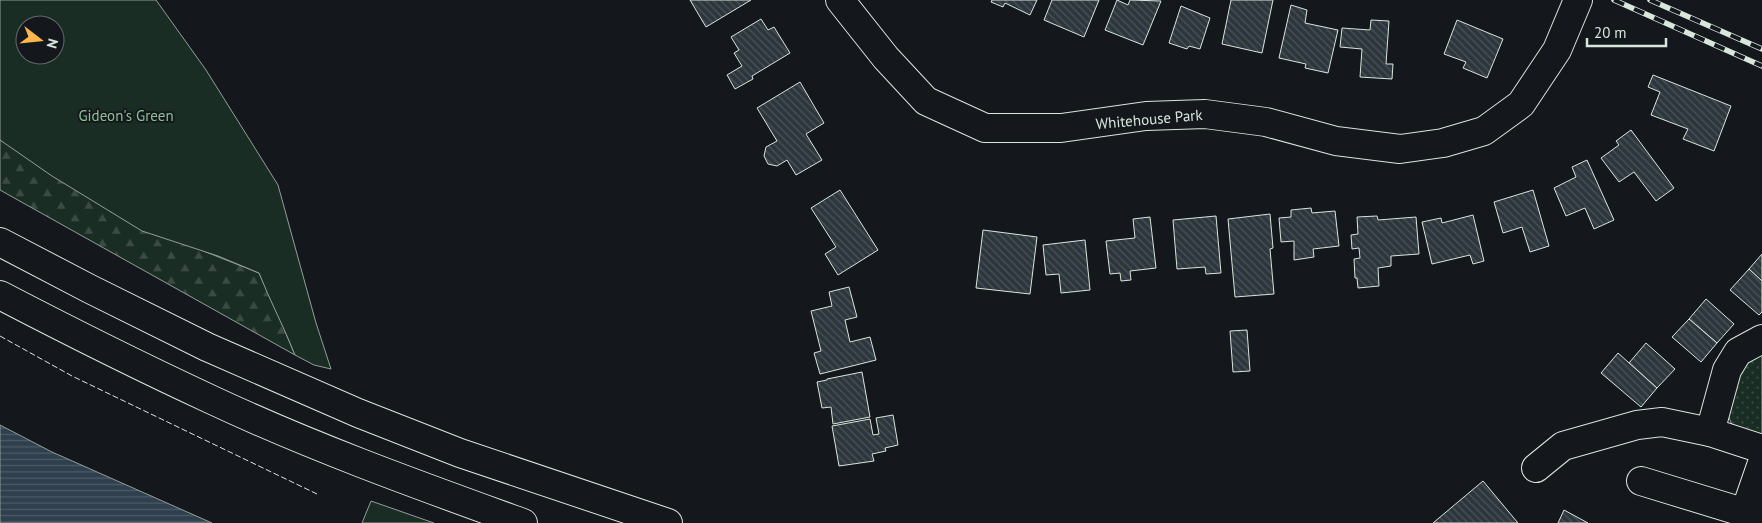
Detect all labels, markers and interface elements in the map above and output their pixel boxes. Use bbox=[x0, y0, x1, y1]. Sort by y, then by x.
north arrow bbox=[15, 15, 65, 65]
scale bar bbox=[1587, 15, 1666, 47]
text: 20 m bbox=[1594, 23, 1627, 42]
text: N bbox=[43, 37, 62, 50]
street label: Whitehouse Park bbox=[1095, 105, 1204, 133]
park label: Gideon's Green bbox=[78, 106, 174, 125]

